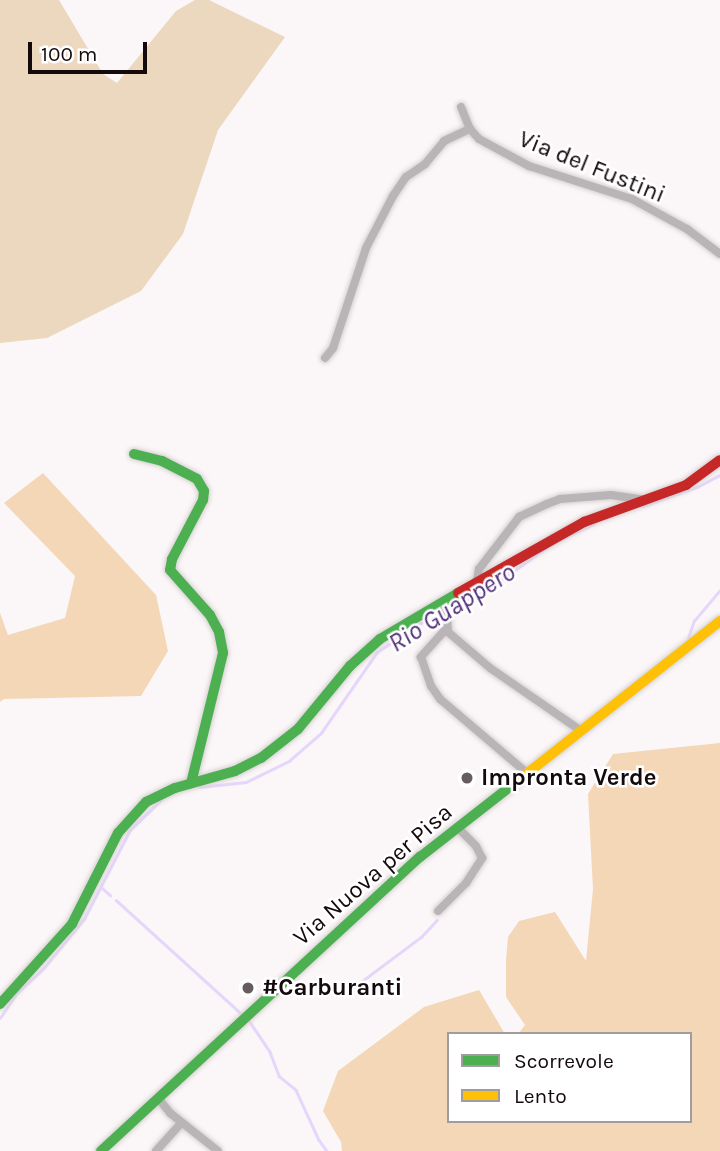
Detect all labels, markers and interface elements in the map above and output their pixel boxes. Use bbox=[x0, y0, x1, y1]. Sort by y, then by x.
scale bar bbox=[32, 28, 150, 72]
text: 100 m bbox=[41, 42, 98, 66]
street label: Via del Fustini bbox=[515, 125, 669, 209]
water label: Rio Guappero bbox=[383, 557, 521, 659]
place label: Impronta Verde bbox=[481, 764, 656, 792]
marker: Impronta Verde bbox=[459, 770, 475, 786]
street label: Via Nuova per Pisa bbox=[287, 798, 459, 952]
place label: #Carburanti bbox=[262, 974, 402, 1002]
marker: #Carburanti bbox=[240, 980, 256, 996]
legend bbox=[447, 1032, 692, 1123]
text: Scorrevole bbox=[514, 1049, 614, 1073]
text: Lento bbox=[514, 1084, 567, 1108]

